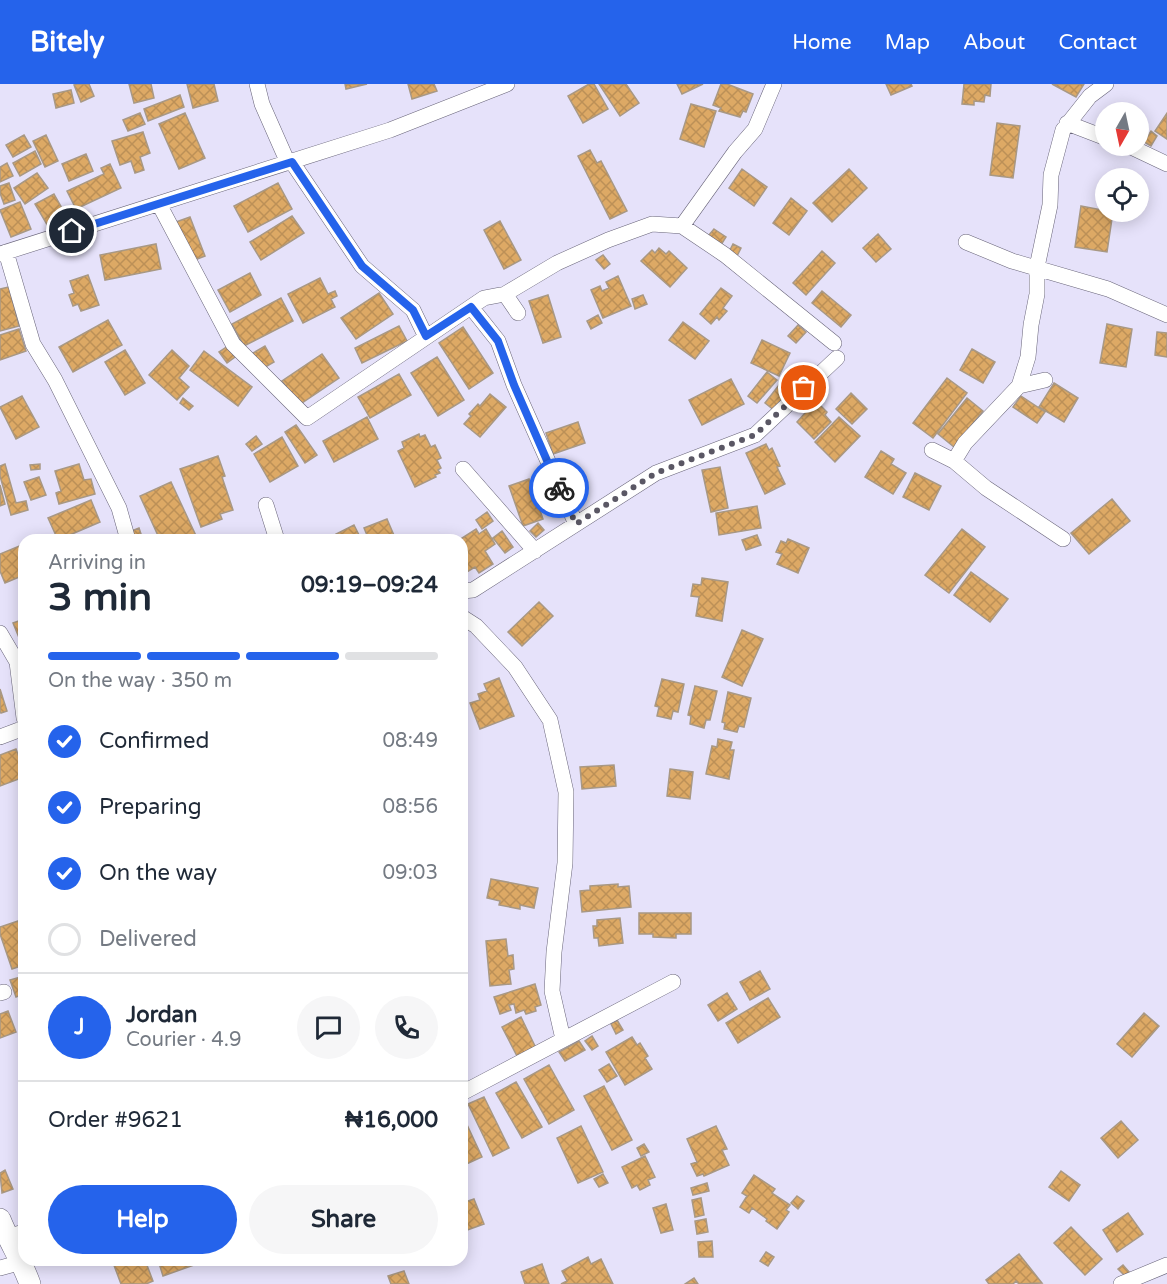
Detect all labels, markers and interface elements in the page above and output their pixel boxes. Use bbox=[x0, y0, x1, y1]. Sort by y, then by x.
text: Bitely bbox=[30, 25, 105, 59]
text: Home bbox=[792, 30, 852, 55]
text: Map bbox=[885, 30, 930, 55]
text: About bbox=[963, 30, 1025, 55]
text: Contact bbox=[1058, 30, 1137, 55]
north arrow bbox=[1095, 102, 1149, 156]
map controls bbox=[1095, 102, 1149, 222]
button: locate bbox=[1095, 168, 1149, 222]
pin bbox=[46, 205, 97, 256]
icon: home bbox=[55, 214, 88, 247]
pin bbox=[778, 362, 829, 413]
icon: bag bbox=[787, 371, 820, 404]
courier bbox=[529, 458, 589, 518]
icon: bike bbox=[543, 472, 576, 505]
text: Arriving in bbox=[48, 551, 146, 575]
text: 09:19–09:24 bbox=[301, 572, 438, 598]
text: 3 min bbox=[48, 574, 152, 621]
text: On the way · 350 m bbox=[48, 669, 232, 693]
icon: check bbox=[48, 725, 81, 758]
text: Confirmed bbox=[99, 728, 209, 754]
text: 08:49 bbox=[383, 729, 438, 753]
icon: check bbox=[48, 791, 81, 824]
text: Preparing bbox=[99, 794, 202, 820]
text: 08:56 bbox=[383, 795, 438, 819]
icon: check bbox=[48, 857, 81, 890]
text: On the way bbox=[99, 860, 217, 886]
text: 09:03 bbox=[383, 861, 438, 885]
text: Delivered bbox=[99, 926, 197, 952]
button: chat bbox=[297, 996, 360, 1059]
button: phone bbox=[375, 996, 438, 1059]
text: Jordan bbox=[126, 1002, 197, 1028]
text: J bbox=[74, 1014, 85, 1040]
text: Courier · 4.9 bbox=[126, 1028, 241, 1052]
text: Order #9621 bbox=[48, 1107, 183, 1133]
text: ₦16,000 bbox=[345, 1107, 438, 1133]
button: Help bbox=[48, 1185, 237, 1254]
button: Share bbox=[249, 1185, 438, 1254]

